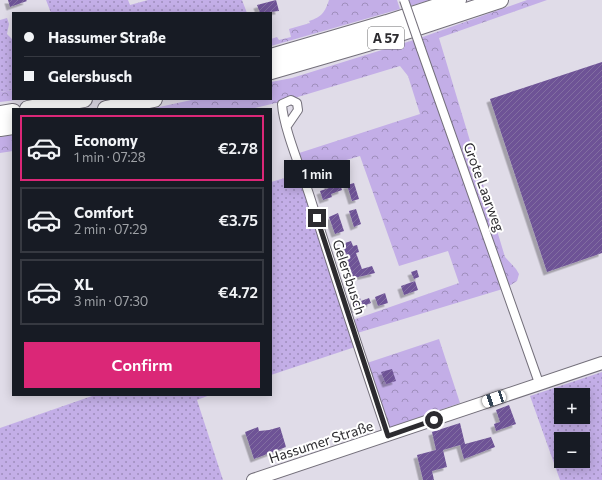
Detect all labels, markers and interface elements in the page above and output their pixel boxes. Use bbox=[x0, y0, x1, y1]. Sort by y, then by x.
road number: A 57 bbox=[368, 27, 404, 49]
text: Hassumer Straße bbox=[48, 28, 166, 46]
text: Gelersbusch bbox=[48, 67, 132, 85]
icon: car bbox=[26, 130, 62, 166]
text: Economy bbox=[74, 131, 138, 149]
text: €2.78 bbox=[218, 139, 258, 157]
street label: Grote Laarweg bbox=[460, 140, 509, 234]
text: 1 min · 07:28 bbox=[74, 149, 146, 165]
callout: 1 min bbox=[284, 160, 350, 188]
text: 1 min bbox=[302, 166, 332, 182]
icon: car bbox=[26, 202, 62, 238]
text: Comfort bbox=[74, 203, 134, 221]
route end bbox=[308, 209, 326, 227]
text: €3.75 bbox=[219, 211, 258, 229]
text: 2 min · 07:29 bbox=[74, 221, 147, 237]
street label: Gelersbusch bbox=[329, 237, 370, 316]
icon: car bbox=[26, 274, 62, 310]
text: XL bbox=[74, 275, 93, 293]
text: €4.72 bbox=[218, 283, 258, 301]
text: 3 min · 07:30 bbox=[74, 293, 148, 309]
button: Confirm bbox=[24, 342, 260, 388]
map controls bbox=[554, 388, 590, 468]
button: + bbox=[554, 388, 590, 424]
car bbox=[481, 389, 507, 409]
route start bbox=[425, 411, 443, 429]
street label: Hassumer Straße bbox=[267, 417, 375, 466]
button: − bbox=[554, 432, 590, 468]

